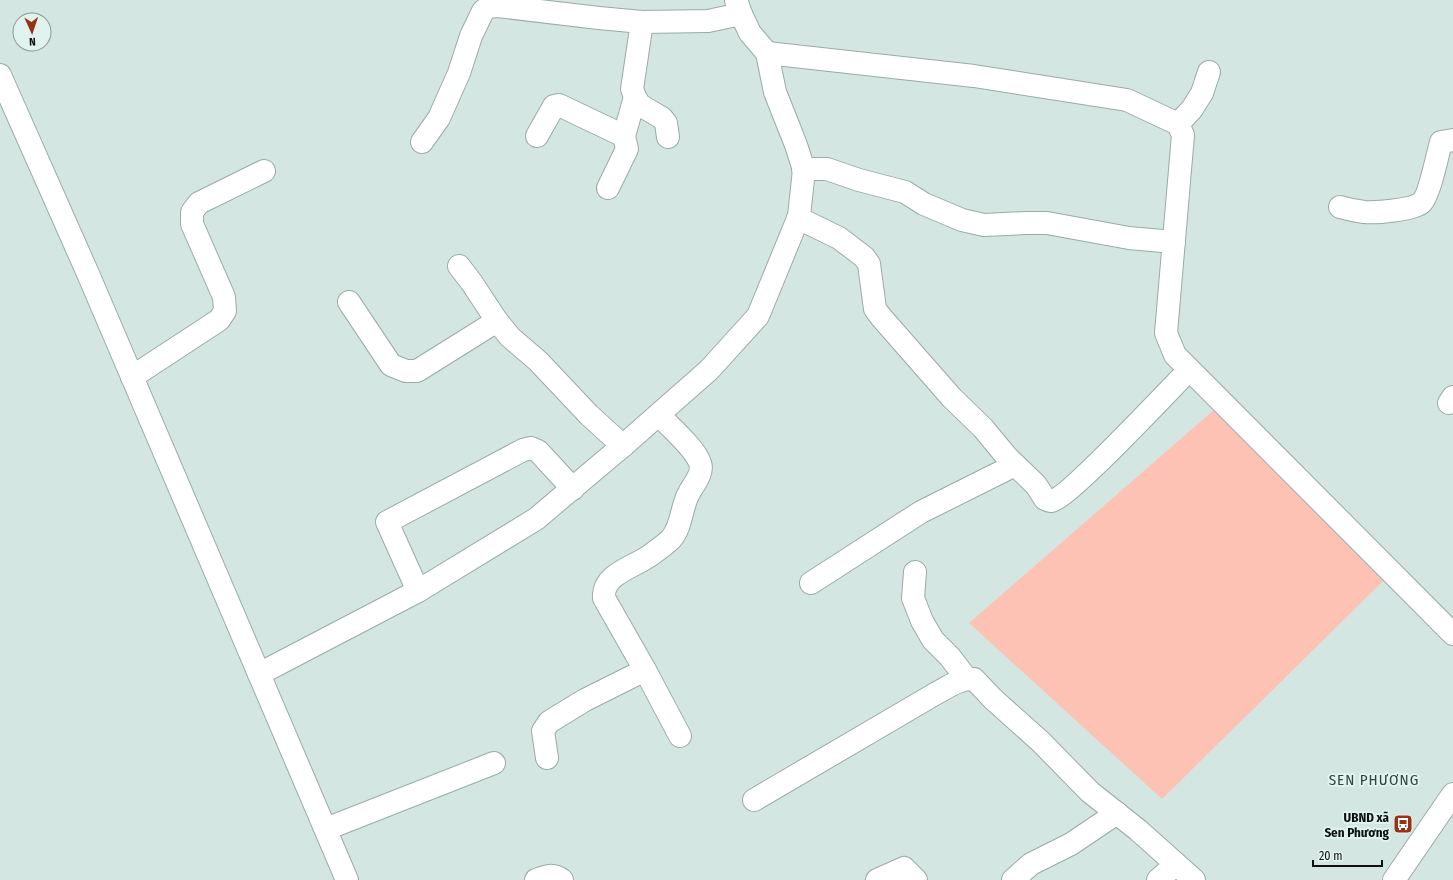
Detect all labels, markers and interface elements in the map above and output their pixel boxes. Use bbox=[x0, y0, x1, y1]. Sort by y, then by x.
north arrow bbox=[12, 12, 52, 52]
text: N bbox=[29, 35, 36, 48]
district label: SEN PHƯƠNG bbox=[1329, 771, 1419, 789]
place label: UBND xã Sen Phương bbox=[1324, 810, 1390, 840]
bus stop icon: UBND xã Sen Phương bbox=[1392, 813, 1414, 835]
scale bar bbox=[1313, 842, 1382, 868]
text: 20 m bbox=[1319, 849, 1343, 863]

